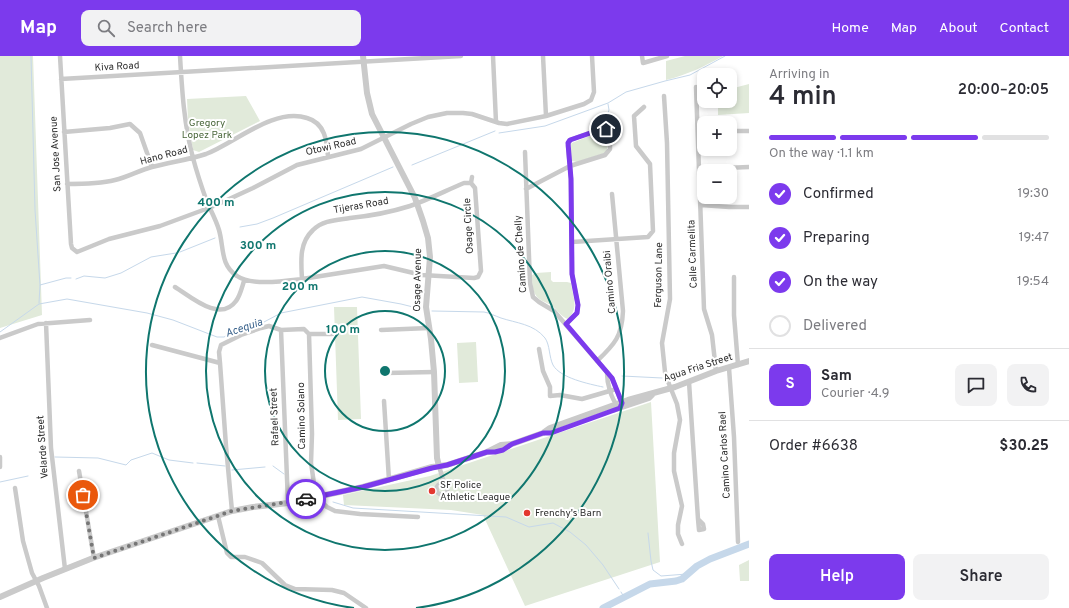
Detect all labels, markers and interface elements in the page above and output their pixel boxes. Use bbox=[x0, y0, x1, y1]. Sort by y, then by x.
search box bbox=[81, 10, 361, 46]
text: Map bbox=[20, 16, 57, 40]
icon: search bbox=[95, 17, 117, 39]
text: Search here bbox=[127, 19, 207, 38]
text: Home bbox=[832, 20, 869, 37]
text: Map bbox=[891, 20, 917, 37]
text: About bbox=[939, 20, 978, 37]
text: Contact bbox=[1000, 20, 1049, 37]
street label: Kiva Road bbox=[94, 59, 140, 75]
text: Arriving in bbox=[769, 67, 830, 83]
map controls bbox=[697, 68, 737, 204]
button: locate bbox=[697, 68, 737, 108]
text: 4 min bbox=[769, 81, 837, 114]
text: 20:00–20:05 bbox=[958, 81, 1049, 100]
pin bbox=[589, 112, 623, 146]
street label: San Jose Avenue bbox=[48, 116, 64, 192]
button: + bbox=[697, 116, 737, 156]
park label: Gregory Lopez Park bbox=[182, 117, 232, 142]
icon: home bbox=[595, 118, 617, 140]
street label: Otowi Road bbox=[304, 135, 358, 159]
street label: Hano Road bbox=[139, 143, 189, 169]
text: On the way · 1.1 km bbox=[769, 146, 874, 162]
button: − bbox=[697, 164, 737, 204]
icon: check bbox=[769, 183, 791, 205]
text: Confirmed bbox=[803, 185, 874, 204]
text: 19:30 bbox=[1017, 186, 1049, 202]
text: 400 m bbox=[197, 195, 235, 211]
street label: Tijeras Road bbox=[332, 195, 390, 217]
street label: Osage Circle bbox=[461, 198, 477, 254]
street label: Camino de Chelly bbox=[512, 215, 530, 293]
street label: Calle Carmelita bbox=[685, 220, 701, 288]
icon: check bbox=[769, 227, 791, 249]
text: Preparing bbox=[803, 229, 870, 248]
text: 19:47 bbox=[1019, 230, 1049, 246]
text: 300 m bbox=[240, 238, 276, 254]
street label: Ferguson Lane bbox=[652, 242, 666, 308]
street label: Osage Avenue bbox=[411, 248, 425, 312]
street label: Camino Oraibi bbox=[601, 250, 619, 314]
icon: check bbox=[769, 271, 791, 293]
text: On the way bbox=[803, 273, 878, 292]
text: 19:54 bbox=[1017, 274, 1049, 290]
text: 200 m bbox=[282, 279, 318, 295]
water label: Acequia bbox=[224, 315, 265, 341]
text: Delivered bbox=[803, 317, 867, 336]
text: 100 m bbox=[326, 322, 360, 338]
street label: Agua Fria Street bbox=[662, 351, 734, 385]
centre of rings bbox=[378, 364, 392, 378]
button: chat bbox=[955, 364, 997, 406]
button: phone bbox=[1007, 364, 1049, 406]
text: Sam bbox=[821, 367, 852, 386]
text: S bbox=[785, 375, 795, 394]
street label: Camino Solano bbox=[295, 382, 309, 450]
text: Courier · 4.9 bbox=[821, 386, 889, 402]
street label: Rafael Street bbox=[267, 387, 283, 446]
street label: Camino Carlos Rael bbox=[716, 411, 734, 499]
street label: Velarde Street bbox=[34, 415, 52, 479]
text: Order #6638 bbox=[769, 437, 858, 456]
text: $30.25 bbox=[999, 437, 1049, 456]
pin bbox=[66, 478, 100, 512]
courier bbox=[286, 479, 326, 519]
place label: SF Police Athletic League bbox=[440, 479, 510, 504]
icon: bag bbox=[72, 484, 94, 506]
marker: SF Police Athletic League bbox=[427, 486, 437, 496]
icon: car bbox=[295, 488, 317, 510]
place label: Frenchy's Barn bbox=[535, 507, 601, 520]
marker: Frenchy's Barn bbox=[522, 508, 532, 518]
button: Help bbox=[769, 554, 905, 600]
button: Share bbox=[913, 554, 1049, 600]

